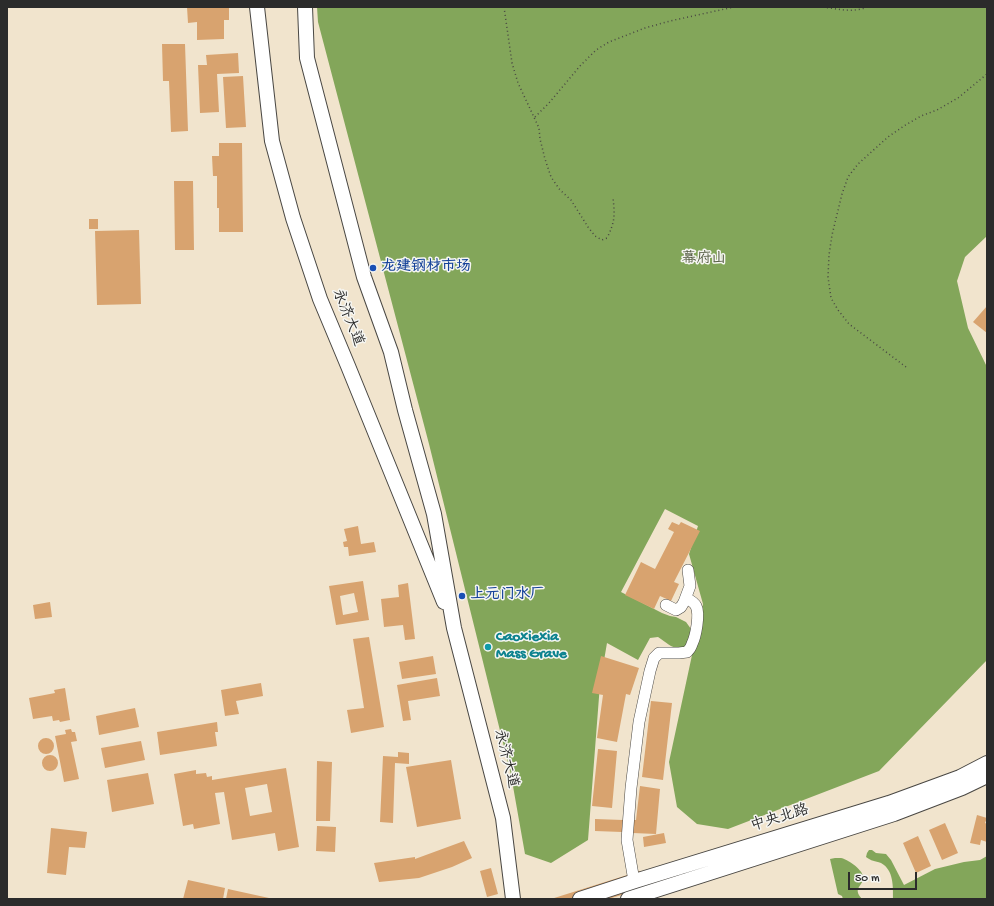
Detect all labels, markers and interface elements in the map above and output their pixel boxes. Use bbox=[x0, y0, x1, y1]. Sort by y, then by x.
park label: 幕府山 bbox=[682, 251, 726, 269]
place label: 龙建钢材市场 bbox=[381, 259, 471, 277]
marker: 龙建钢材市场 bbox=[368, 263, 378, 273]
street label: 永济大道 bbox=[327, 287, 367, 349]
place label: 上元门水厂 bbox=[470, 587, 545, 605]
marker: 上元门水厂 bbox=[457, 591, 467, 601]
place label: Caoxiexia Mass Grave bbox=[496, 629, 567, 664]
marker: Caoxiexia Mass Grave bbox=[483, 642, 493, 652]
street label: 永济大道 bbox=[489, 728, 521, 790]
street label: 中央北路 bbox=[749, 802, 811, 836]
scale bar bbox=[850, 864, 919, 890]
text: 50 m bbox=[855, 872, 880, 886]

